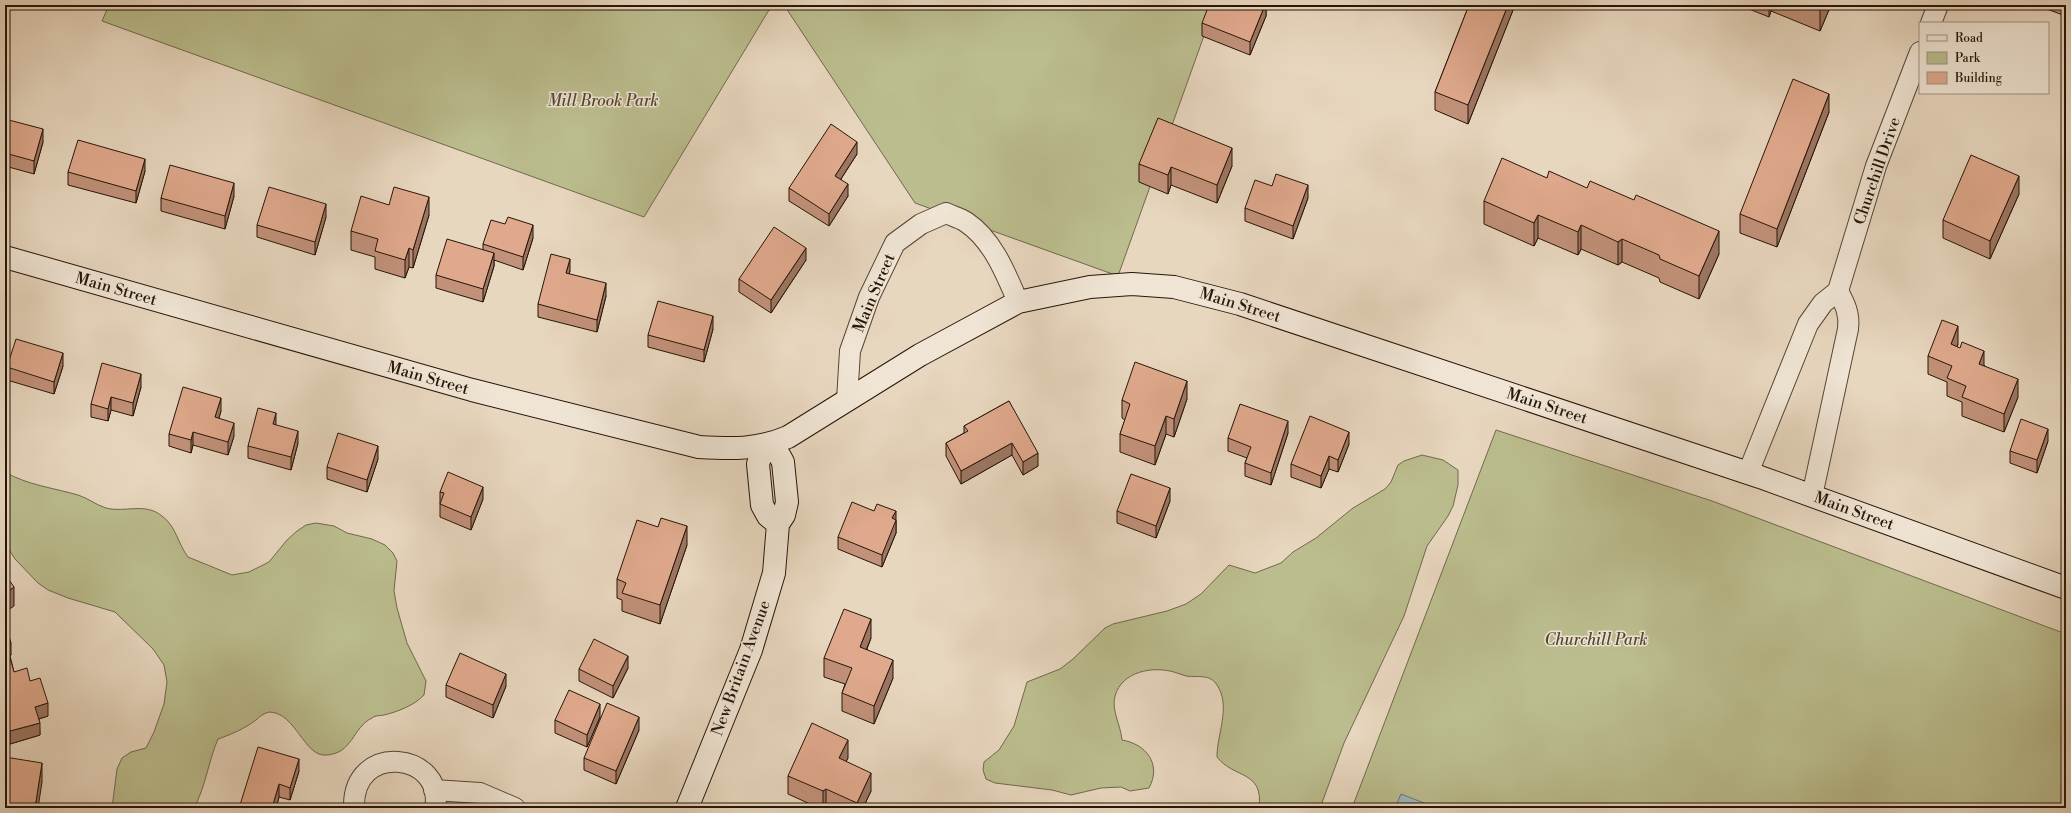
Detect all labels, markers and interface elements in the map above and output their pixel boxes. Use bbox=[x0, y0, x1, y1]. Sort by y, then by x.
legend bbox=[1919, 22, 2049, 94]
text: Road bbox=[1955, 31, 1983, 46]
text: Park bbox=[1955, 51, 1981, 66]
text: Building bbox=[1954, 71, 2003, 86]
park label: Mill Brook Park bbox=[547, 91, 659, 111]
street label: Churchill Drive bbox=[1849, 114, 1905, 228]
street label: Main Street bbox=[848, 250, 900, 335]
street label: Main Street bbox=[73, 268, 159, 310]
street label: Main Street bbox=[1197, 283, 1283, 327]
street label: Main Street bbox=[385, 357, 471, 399]
street label: Main Street bbox=[1504, 384, 1590, 429]
street label: Main Street bbox=[1811, 487, 1897, 535]
street label: New Britain Avenue bbox=[707, 598, 775, 738]
park label: Churchill Park bbox=[1544, 630, 1648, 650]

